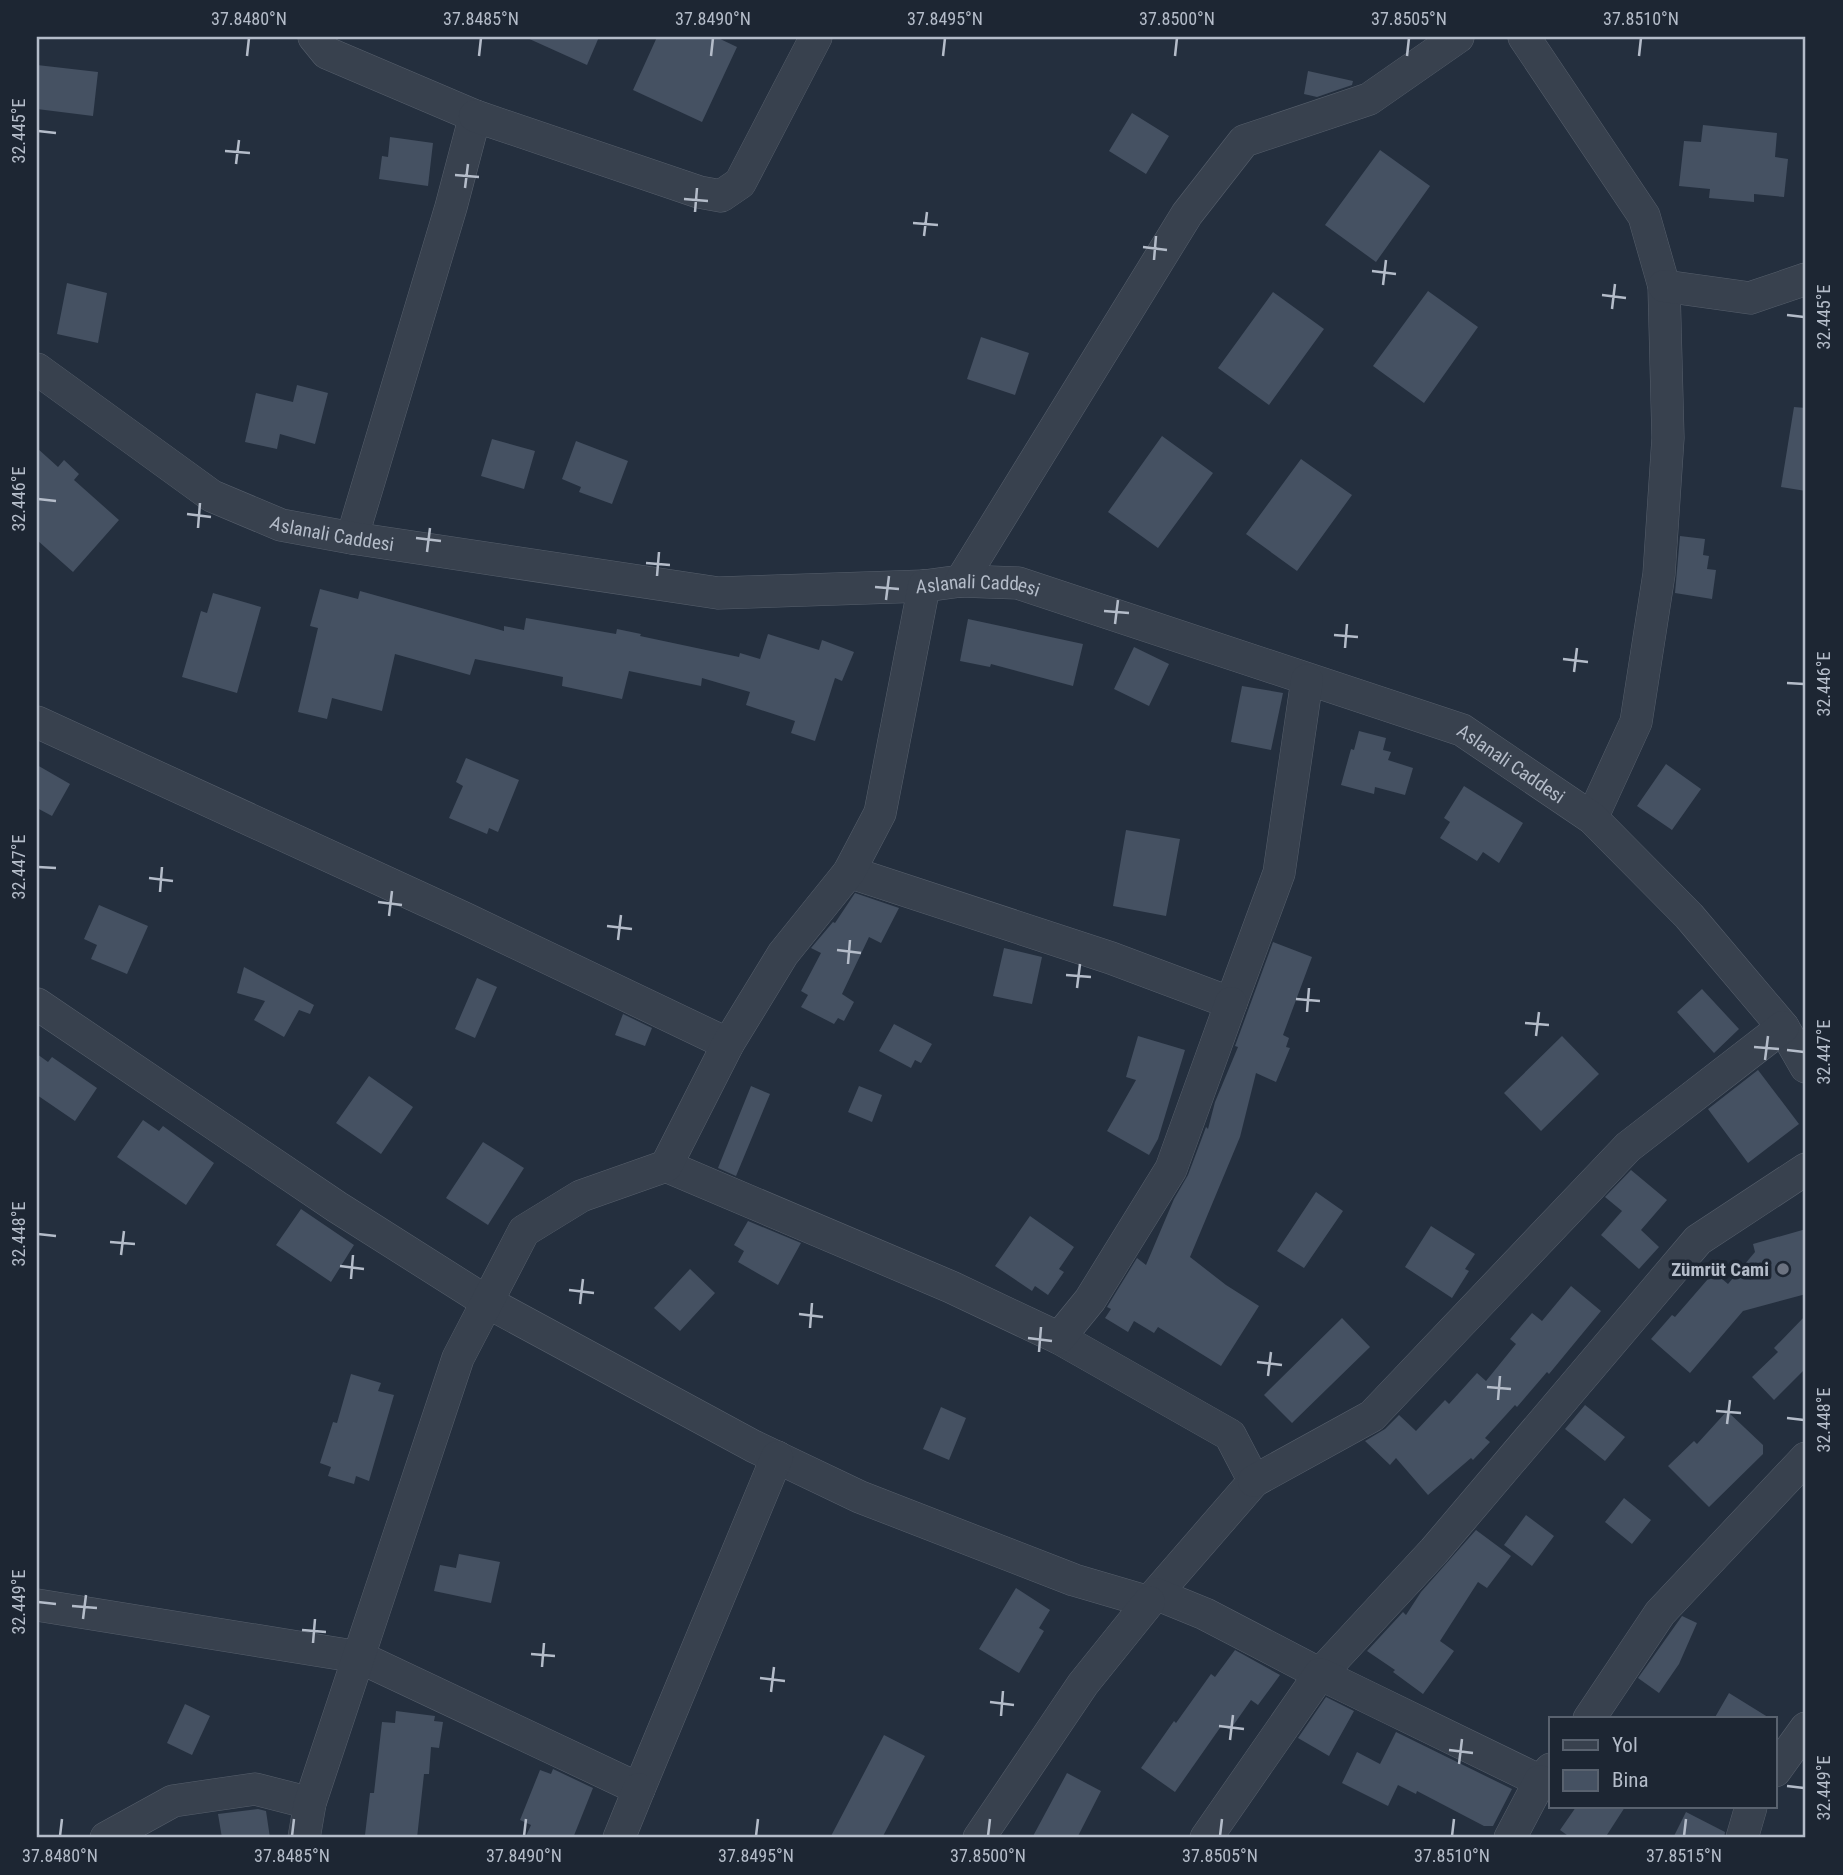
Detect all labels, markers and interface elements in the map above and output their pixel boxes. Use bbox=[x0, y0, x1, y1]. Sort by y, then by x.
text: 37.8480°N bbox=[211, 8, 287, 29]
text: 37.8485°N bbox=[443, 8, 519, 29]
text: 37.8490°N bbox=[675, 8, 751, 29]
text: 37.8495°N bbox=[907, 8, 983, 29]
text: 37.8500°N bbox=[1139, 8, 1215, 29]
text: 37.8505°N bbox=[1371, 8, 1447, 29]
text: 37.8510°N bbox=[1603, 8, 1679, 29]
text: 32.445°E bbox=[8, 99, 29, 163]
text: 32.445°E bbox=[1813, 285, 1834, 349]
text: 32.446°E bbox=[8, 467, 29, 531]
street label: Aslanali Caddesi bbox=[266, 511, 396, 556]
street label: Aslanali Caddesi bbox=[916, 570, 1043, 602]
text: 32.446°E bbox=[1813, 652, 1834, 716]
street label: Aslanali Caddesi bbox=[1453, 719, 1569, 808]
text: 32.447°E bbox=[8, 835, 29, 899]
text: 32.447°E bbox=[1813, 1020, 1834, 1084]
text: 32.448°E bbox=[8, 1202, 29, 1266]
place label: Zümrüt Cami bbox=[1671, 1258, 1769, 1281]
marker: Zümrüt Cami bbox=[1775, 1261, 1791, 1277]
text: 32.448°E bbox=[1813, 1388, 1834, 1452]
text: 32.449°E bbox=[8, 1570, 29, 1634]
legend bbox=[1549, 1717, 1776, 1808]
text: Yol bbox=[1612, 1733, 1638, 1757]
text: 32.449°E bbox=[1813, 1756, 1834, 1820]
text: Bina bbox=[1612, 1768, 1649, 1792]
text: 37.8480°N bbox=[22, 1845, 98, 1866]
text: 37.8485°N bbox=[254, 1845, 330, 1866]
text: 37.8490°N bbox=[486, 1845, 562, 1866]
text: 37.8495°N bbox=[718, 1845, 794, 1866]
text: 37.8500°N bbox=[950, 1845, 1026, 1866]
text: 37.8505°N bbox=[1182, 1845, 1258, 1866]
text: 37.8510°N bbox=[1414, 1845, 1490, 1866]
text: 37.8515°N bbox=[1646, 1845, 1722, 1866]

